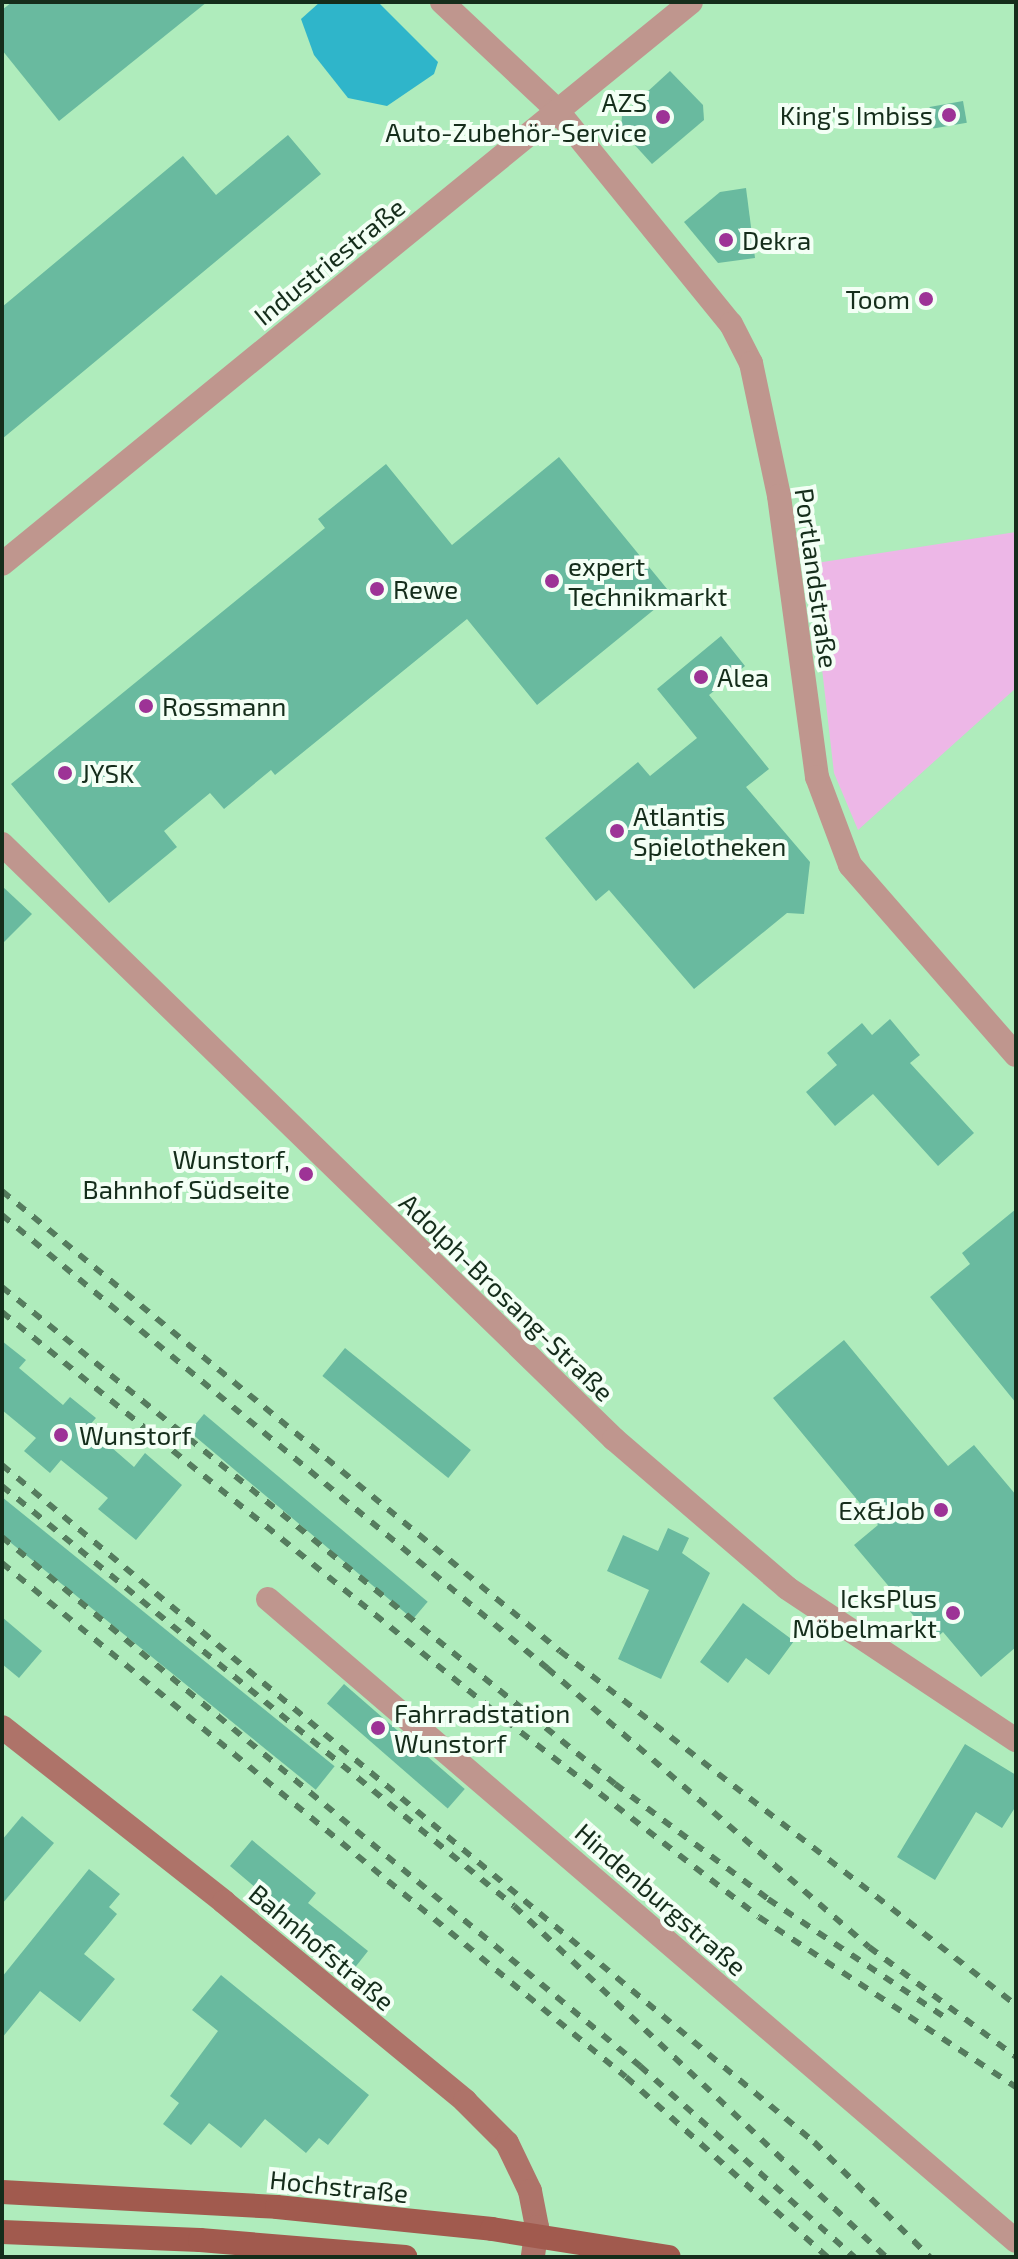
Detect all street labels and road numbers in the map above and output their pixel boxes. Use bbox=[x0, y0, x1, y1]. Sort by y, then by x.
street label: Industriestraße bbox=[247, 191, 411, 331]
street label: Portlandstraße bbox=[789, 486, 845, 670]
street label: Adolph-Brosang-Straße bbox=[394, 1187, 620, 1407]
street label: Hindenburgstraße bbox=[569, 1816, 753, 1982]
street label: Bahnhofstraße bbox=[243, 1877, 401, 2017]
street label: Hochstraße bbox=[268, 2163, 410, 2209]

